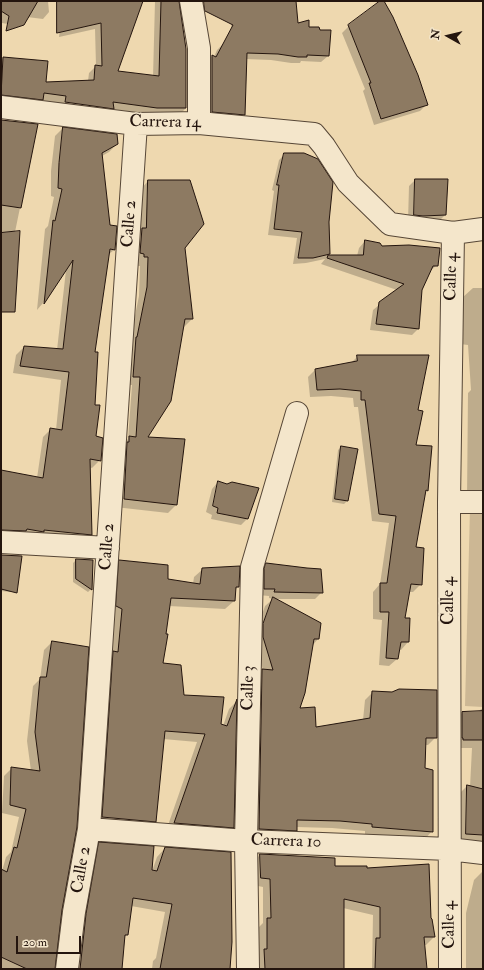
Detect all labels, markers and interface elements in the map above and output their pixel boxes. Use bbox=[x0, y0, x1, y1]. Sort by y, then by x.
north arrow bbox=[428, 16, 468, 56]
text: N bbox=[428, 28, 443, 40]
street label: Carrera 14 bbox=[129, 112, 201, 134]
street label: Calle 2 bbox=[118, 200, 142, 248]
street label: Calle 4 bbox=[441, 253, 463, 301]
street label: Calle 2 bbox=[96, 523, 120, 571]
street label: Calle 4 bbox=[439, 577, 459, 625]
street label: Calle 3 bbox=[238, 665, 260, 711]
street label: Carrera 10 bbox=[250, 831, 322, 853]
street label: Calle 2 bbox=[68, 845, 96, 895]
street label: Calle 4 bbox=[439, 901, 461, 949]
scale bar bbox=[18, 928, 83, 954]
text: 20 m bbox=[23, 935, 47, 950]

